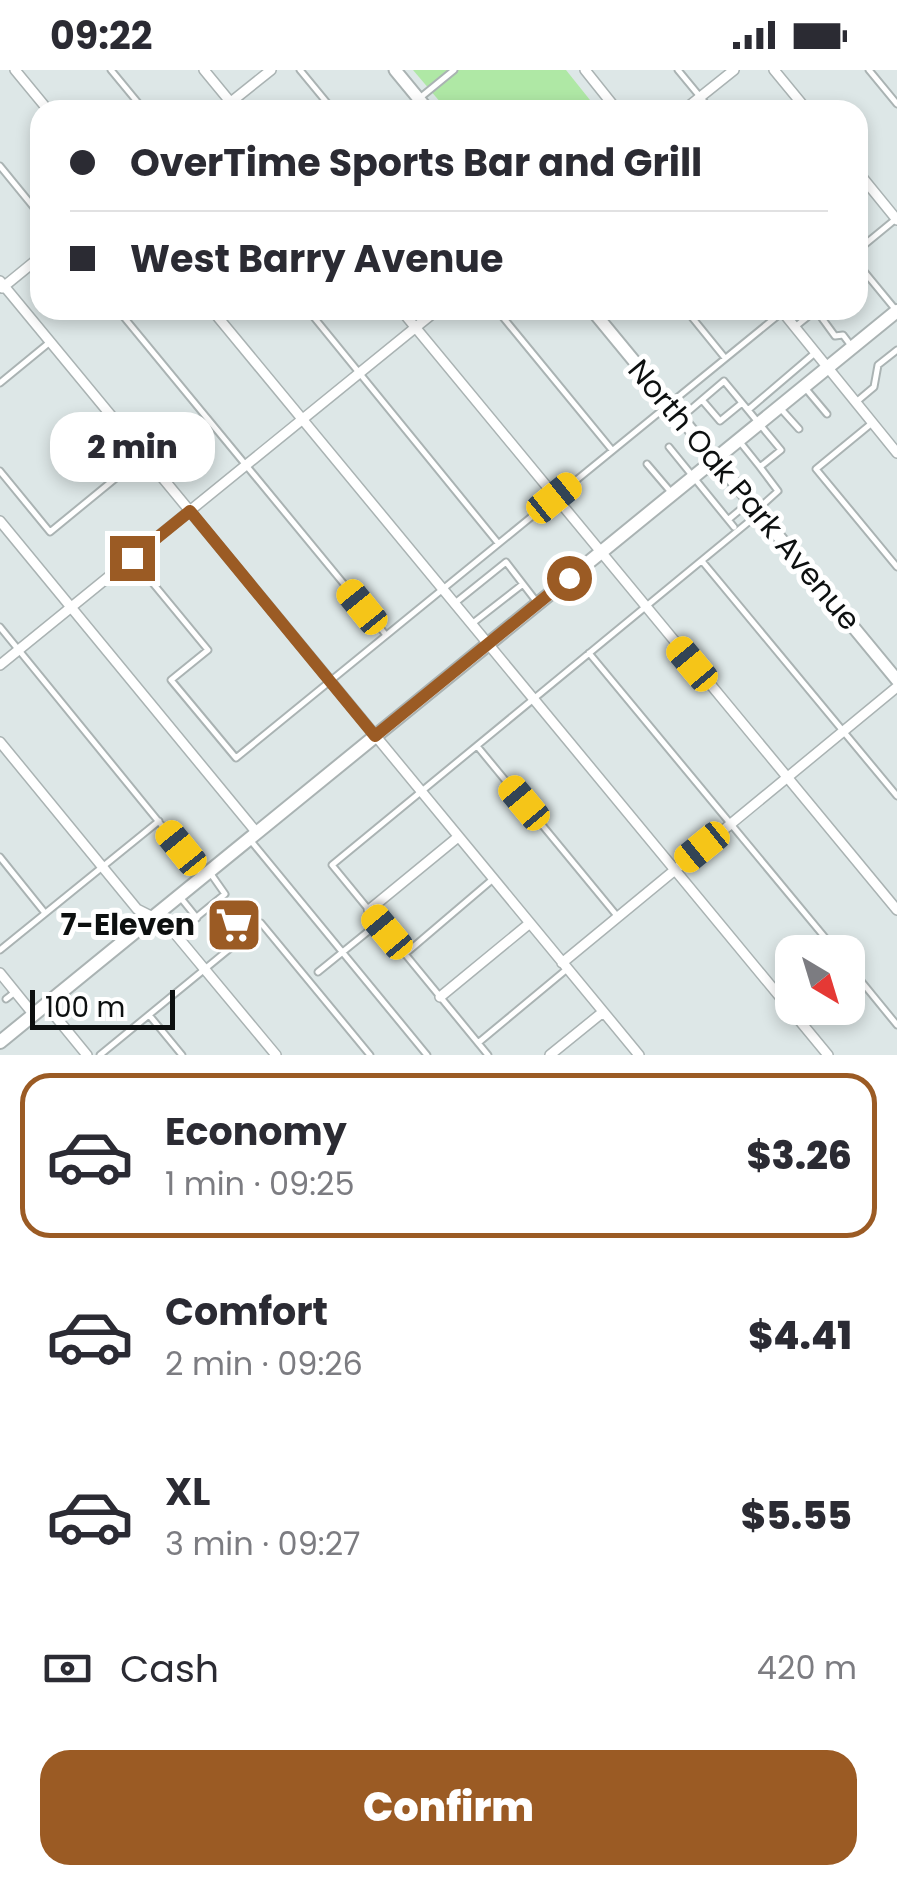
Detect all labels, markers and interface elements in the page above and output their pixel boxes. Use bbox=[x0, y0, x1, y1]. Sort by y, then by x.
text: 09:22 bbox=[50, 9, 152, 62]
text: OverTime Sports Bar and Grill bbox=[130, 136, 702, 189]
text: West Barry Avenue bbox=[130, 232, 503, 285]
street label: North Oak Park Avenue bbox=[618, 350, 871, 639]
callout: 2 min bbox=[49, 413, 214, 483]
text: 2 min bbox=[87, 424, 178, 469]
car bbox=[521, 467, 587, 529]
route end bbox=[110, 536, 155, 581]
route start bbox=[547, 556, 592, 601]
car bbox=[331, 574, 393, 640]
car bbox=[661, 631, 723, 697]
car bbox=[493, 770, 555, 836]
car bbox=[150, 815, 212, 881]
car bbox=[669, 816, 735, 878]
supermarket icon: 7-Eleven bbox=[204, 895, 264, 955]
car bbox=[356, 899, 418, 965]
place label: 7-Eleven bbox=[61, 903, 195, 946]
north arrow bbox=[775, 935, 865, 1025]
map controls bbox=[775, 935, 865, 1025]
scale bar bbox=[30, 985, 175, 1030]
text: 100 m bbox=[45, 988, 125, 1027]
text: Economy bbox=[165, 1105, 347, 1158]
icon: car bbox=[45, 1111, 135, 1201]
text: $3.26 bbox=[747, 1129, 852, 1182]
text: 1 min · 09:25 bbox=[165, 1161, 355, 1206]
text: Comfort bbox=[165, 1285, 328, 1338]
icon: car bbox=[45, 1291, 135, 1381]
text: $4.41 bbox=[748, 1309, 852, 1362]
text: 2 min · 09:26 bbox=[165, 1341, 363, 1386]
text: XL bbox=[165, 1465, 210, 1518]
icon: car bbox=[45, 1471, 135, 1561]
text: $5.55 bbox=[741, 1489, 852, 1542]
text: 3 min · 09:27 bbox=[165, 1521, 361, 1566]
icon: cash bbox=[40, 1641, 95, 1696]
text: Cash bbox=[120, 1642, 219, 1695]
text: 420 m bbox=[757, 1645, 857, 1690]
button: Confirm bbox=[40, 1750, 857, 1865]

